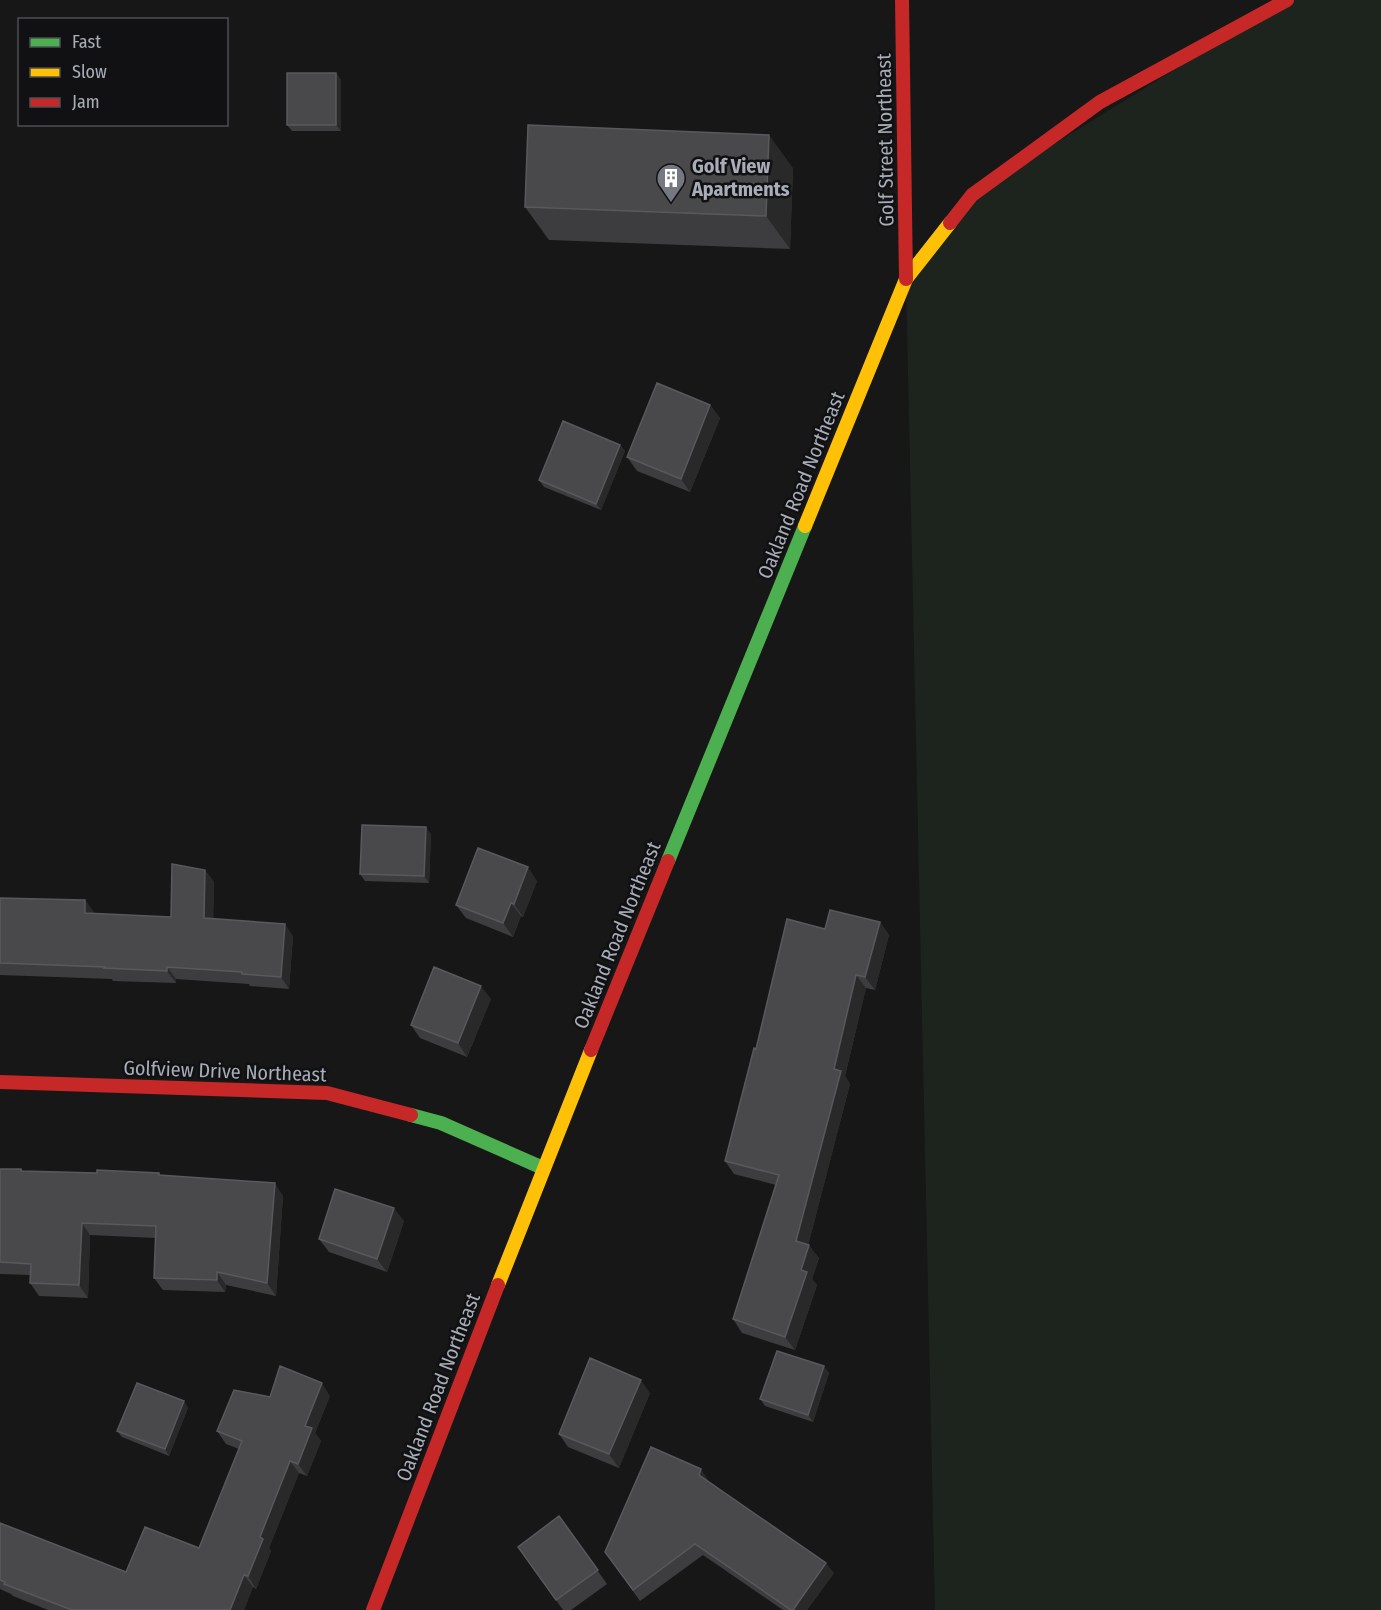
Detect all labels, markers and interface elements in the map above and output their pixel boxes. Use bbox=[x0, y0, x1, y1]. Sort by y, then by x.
legend bbox=[18, 18, 228, 126]
text: Fast bbox=[72, 31, 101, 53]
street label: Golf Street Northeast bbox=[871, 53, 899, 227]
text: Slow bbox=[72, 61, 107, 83]
text: Jam bbox=[72, 91, 100, 113]
place label: Golf View Apartments bbox=[691, 154, 790, 201]
building icon: Golf View Apartments bbox=[655, 162, 687, 204]
street label: Oakland Road Northeast bbox=[752, 387, 850, 582]
street label: Oakland Road Northeast bbox=[568, 837, 666, 1032]
street label: Golfview Drive Northeast bbox=[123, 1055, 327, 1087]
street label: Oakland Road Northeast bbox=[391, 1289, 485, 1485]

